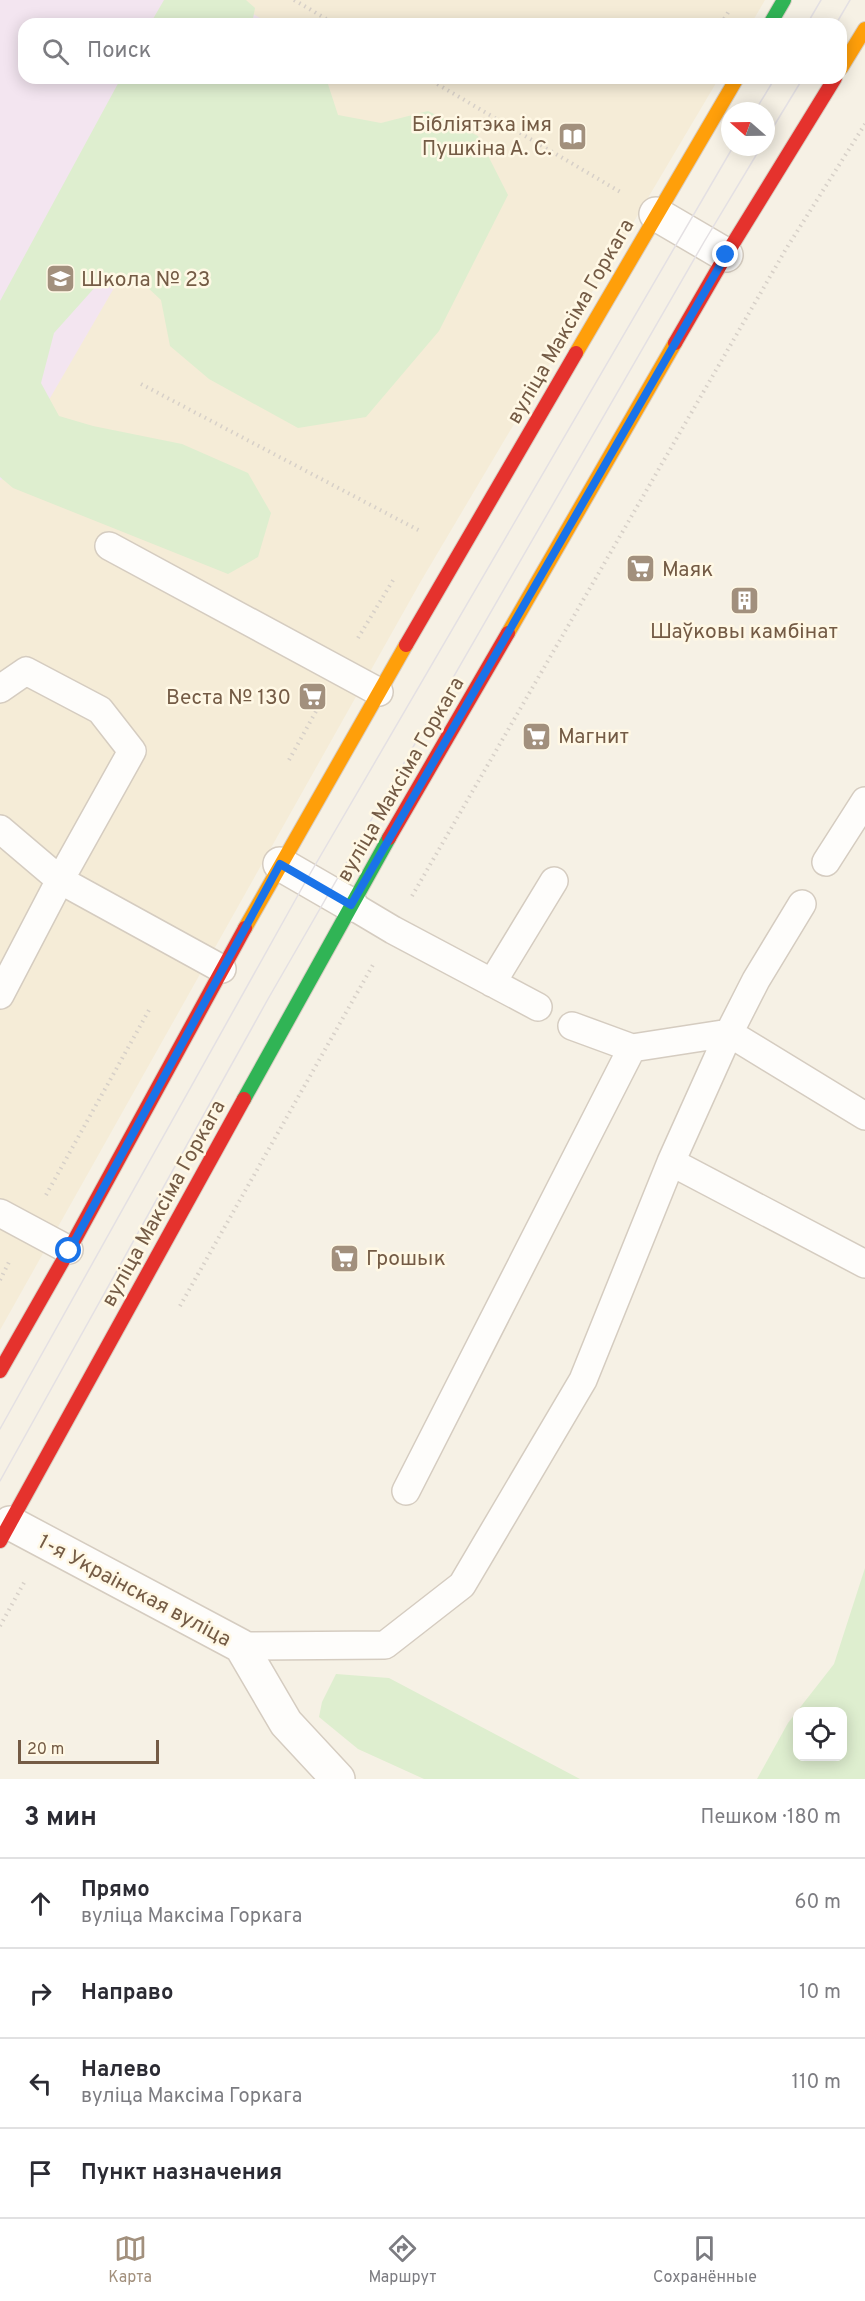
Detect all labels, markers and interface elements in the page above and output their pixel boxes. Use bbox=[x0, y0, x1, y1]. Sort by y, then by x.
search box bbox=[18, 18, 847, 84]
icon: search bbox=[39, 35, 72, 68]
text: Поиск bbox=[87, 38, 151, 65]
north arrow bbox=[721, 102, 775, 156]
place label: Бібліятэка імя Пушкіна А. С. bbox=[412, 112, 552, 163]
library icon: Бібліятэка імя Пушкіна А. С. bbox=[557, 120, 589, 152]
street label: вуліца Максіма Горкага bbox=[501, 214, 641, 429]
route end bbox=[712, 241, 738, 267]
school or university icon: Школа № 23 bbox=[44, 263, 76, 295]
place label: Школа № 23 bbox=[81, 267, 210, 294]
supermarket icon: Маяк bbox=[625, 553, 657, 585]
place label: Маяк bbox=[662, 557, 713, 584]
building icon: Шаўковы камбінат bbox=[728, 584, 760, 616]
place label: Шаўковы камбінат bbox=[650, 619, 838, 646]
street label: вуліца Максіма Горкага bbox=[331, 672, 471, 887]
supermarket icon: Веста № 130 bbox=[296, 681, 328, 713]
place label: Веста № 130 bbox=[166, 685, 291, 712]
supermarket icon: Магнит bbox=[521, 720, 553, 752]
place label: Магнит bbox=[558, 724, 629, 751]
street label: вуліца Максіма Горкага bbox=[96, 1096, 232, 1312]
route start bbox=[55, 1237, 81, 1263]
supermarket icon: Грошык bbox=[329, 1242, 361, 1274]
place label: Грошык bbox=[366, 1246, 446, 1273]
street label: 1-я Украінская вуліца bbox=[33, 1529, 236, 1654]
map controls bbox=[793, 1707, 847, 1761]
button: locate bbox=[793, 1707, 847, 1761]
scale bar bbox=[18, 1737, 159, 1764]
text: 20 m bbox=[27, 1740, 64, 1760]
text: 3 мин bbox=[24, 1802, 97, 1835]
text: Пешком · 180 m bbox=[701, 1805, 841, 1831]
text: Прямо bbox=[81, 1877, 150, 1904]
icon: ahead bbox=[24, 1887, 57, 1920]
text: 60 m bbox=[795, 1890, 841, 1916]
text: вуліца Максіма Горкага bbox=[81, 1904, 302, 1930]
icon: right bbox=[24, 1977, 57, 2010]
text: Направо bbox=[81, 1980, 173, 2007]
text: 10 m bbox=[799, 1980, 841, 2006]
text: Налево bbox=[81, 2057, 161, 2084]
icon: left bbox=[24, 2067, 57, 2100]
text: 110 m bbox=[792, 2070, 841, 2096]
text: вуліца Максіма Горкага bbox=[81, 2084, 302, 2110]
icon: arrive bbox=[24, 2157, 57, 2190]
text: Пункт назначения bbox=[81, 2160, 282, 2187]
tab: Карта bbox=[108, 2232, 152, 2288]
tab: Маршрут bbox=[368, 2232, 437, 2288]
tab: Сохранённые bbox=[653, 2232, 757, 2288]

